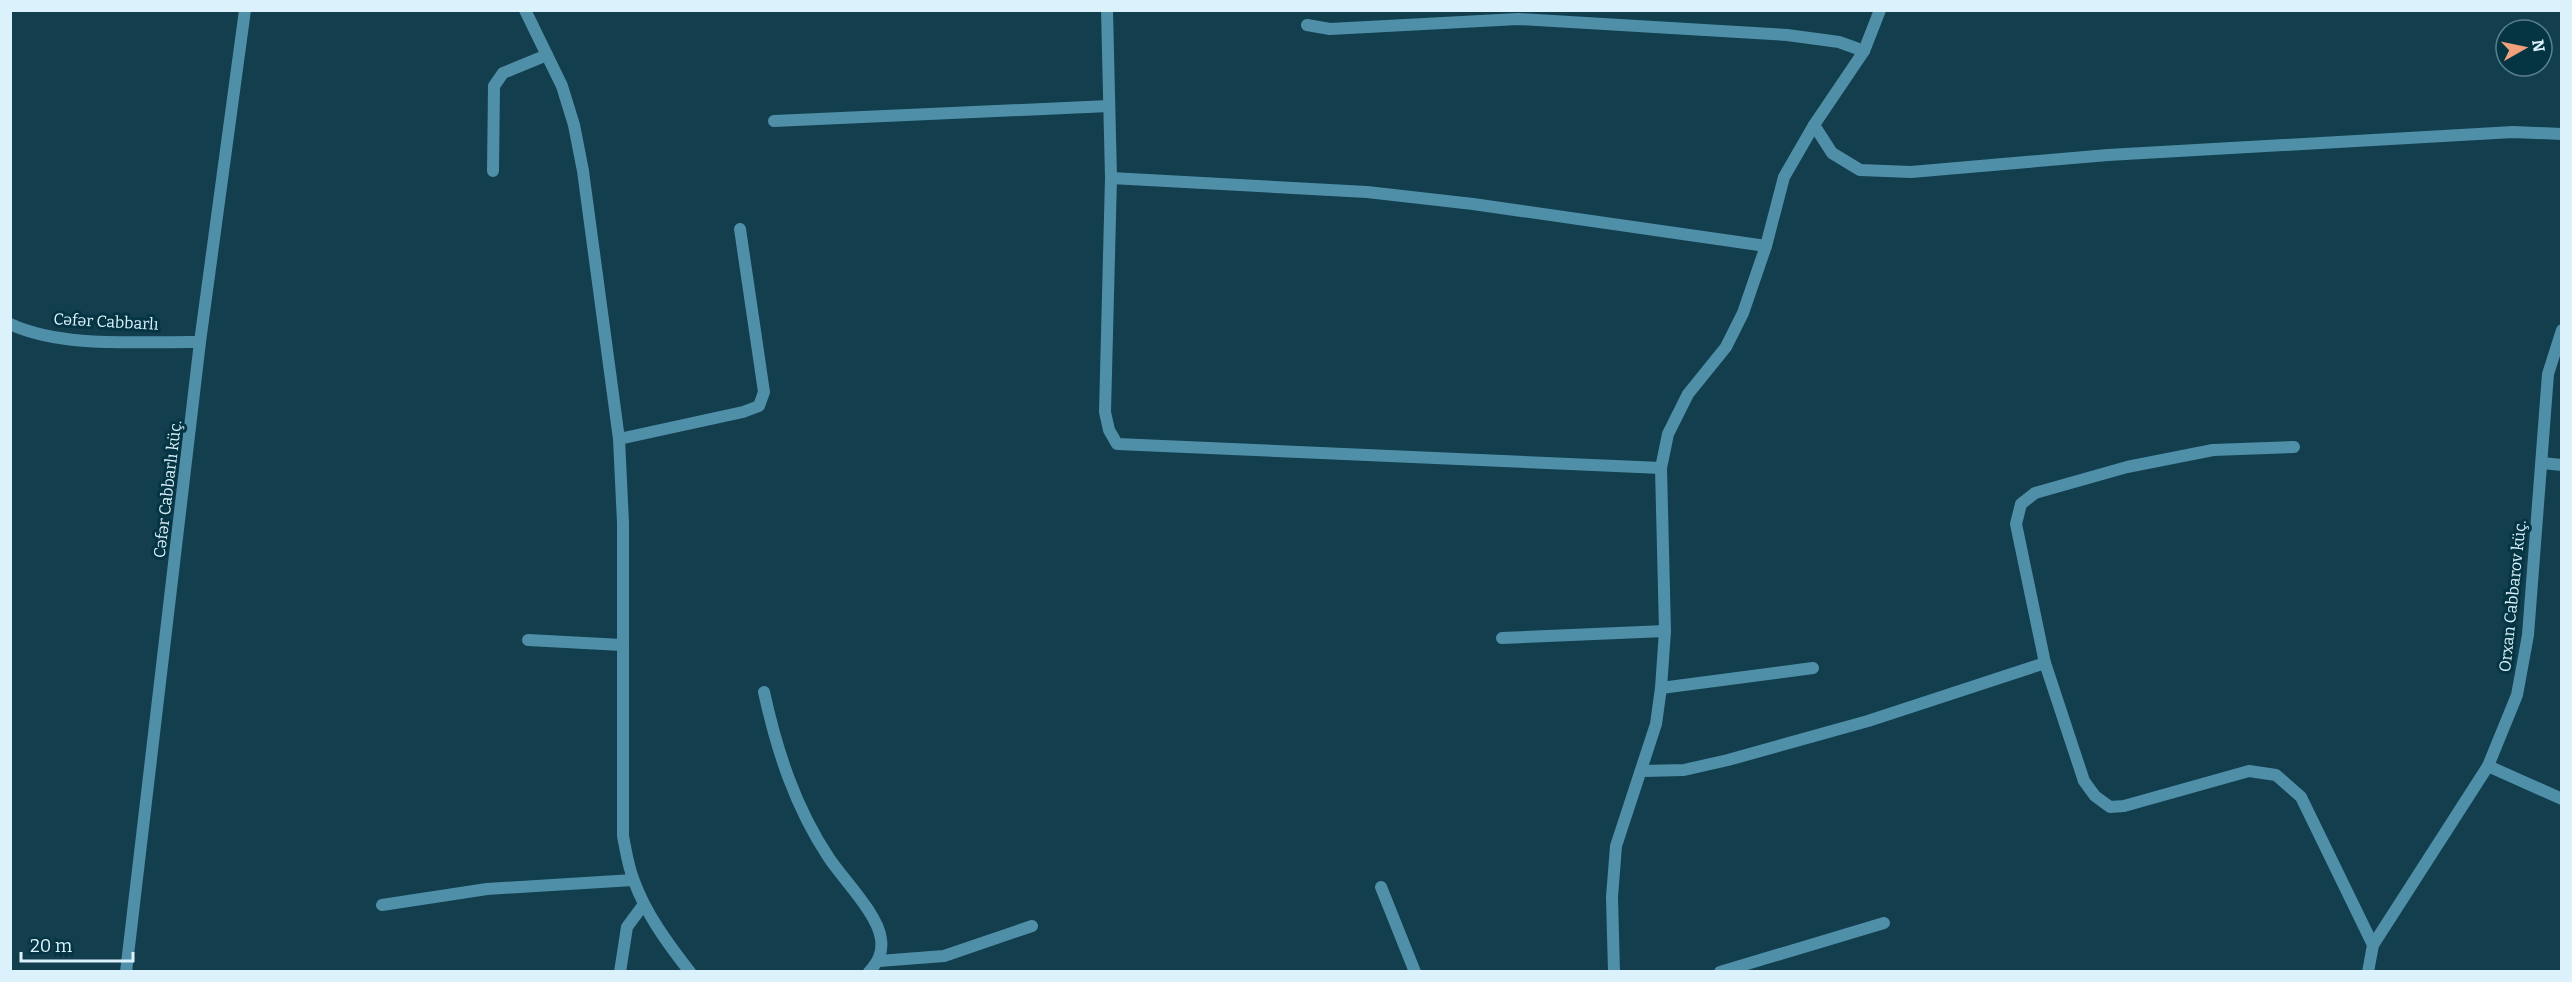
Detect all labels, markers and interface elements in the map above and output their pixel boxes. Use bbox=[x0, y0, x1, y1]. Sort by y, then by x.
north arrow bbox=[2494, 18, 2554, 78]
text: N bbox=[2528, 38, 2549, 53]
street label: Cəfər Cabbarlı bbox=[53, 309, 159, 334]
street label: Cəfər Cabbarlı küç. bbox=[150, 419, 185, 559]
street label: Orxan Cabbarov küç. bbox=[2495, 519, 2530, 673]
scale bar bbox=[21, 925, 134, 963]
text: 20 m bbox=[30, 935, 72, 957]

